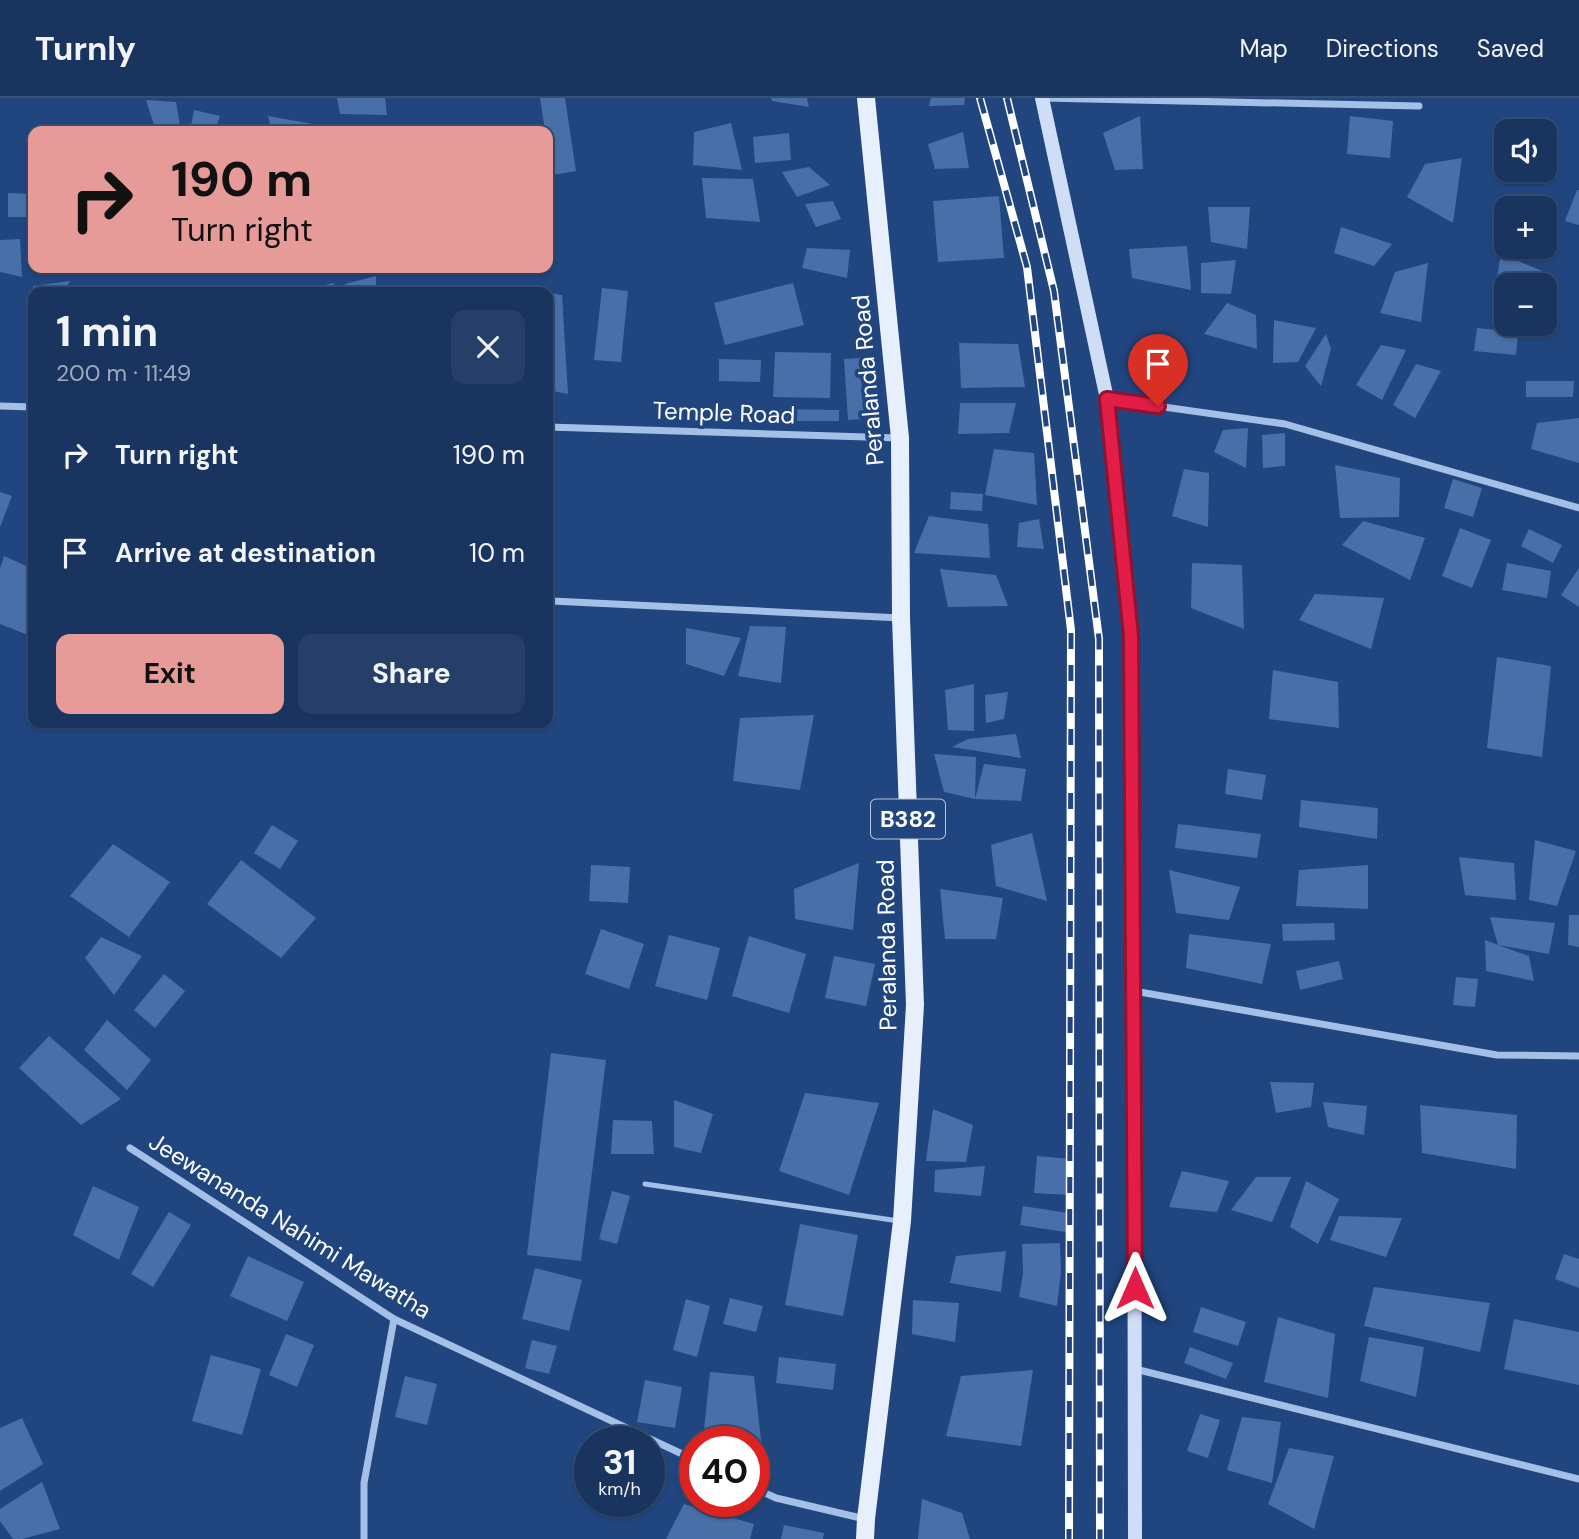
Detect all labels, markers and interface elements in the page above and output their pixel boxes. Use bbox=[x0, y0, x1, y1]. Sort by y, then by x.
text: Turnly bbox=[35, 27, 136, 70]
text: Map bbox=[1240, 33, 1288, 64]
text: Directions bbox=[1326, 33, 1439, 64]
text: Saved bbox=[1477, 33, 1544, 64]
map controls bbox=[1494, 119, 1557, 336]
button: sound bbox=[1494, 119, 1557, 182]
text: 190 m bbox=[171, 147, 312, 211]
icon: right bbox=[56, 154, 147, 245]
button: + bbox=[1494, 196, 1557, 259]
text: Turn right bbox=[171, 209, 313, 251]
button: − bbox=[1494, 273, 1557, 336]
street label: Peralanda Road bbox=[845, 293, 890, 467]
text: 1 min bbox=[56, 304, 158, 359]
button: close bbox=[451, 310, 525, 384]
pin bbox=[1128, 334, 1188, 406]
icon: arrive bbox=[1139, 345, 1177, 383]
text: 200 m · 11:49 bbox=[56, 358, 191, 388]
street label: Temple Road bbox=[652, 395, 796, 430]
icon: right bbox=[56, 436, 94, 474]
text: Turn right bbox=[115, 438, 239, 472]
text: 190 m bbox=[453, 438, 525, 472]
icon: arrive bbox=[56, 534, 94, 572]
text: Arrive at destination bbox=[115, 536, 376, 570]
text: 10 m bbox=[469, 536, 525, 570]
button: Exit bbox=[56, 634, 284, 714]
button: Share bbox=[298, 634, 525, 714]
road number: B382 bbox=[871, 800, 945, 838]
street label: Peralanda Road bbox=[870, 859, 903, 1031]
street label: Jeewananda Nahimi Mawatha bbox=[143, 1126, 437, 1325]
position arrow bbox=[1098, 1251, 1172, 1325]
speed limit sign: 40 bbox=[679, 1426, 770, 1517]
text: 31 bbox=[603, 1439, 636, 1485]
text: km/h bbox=[598, 1477, 641, 1501]

